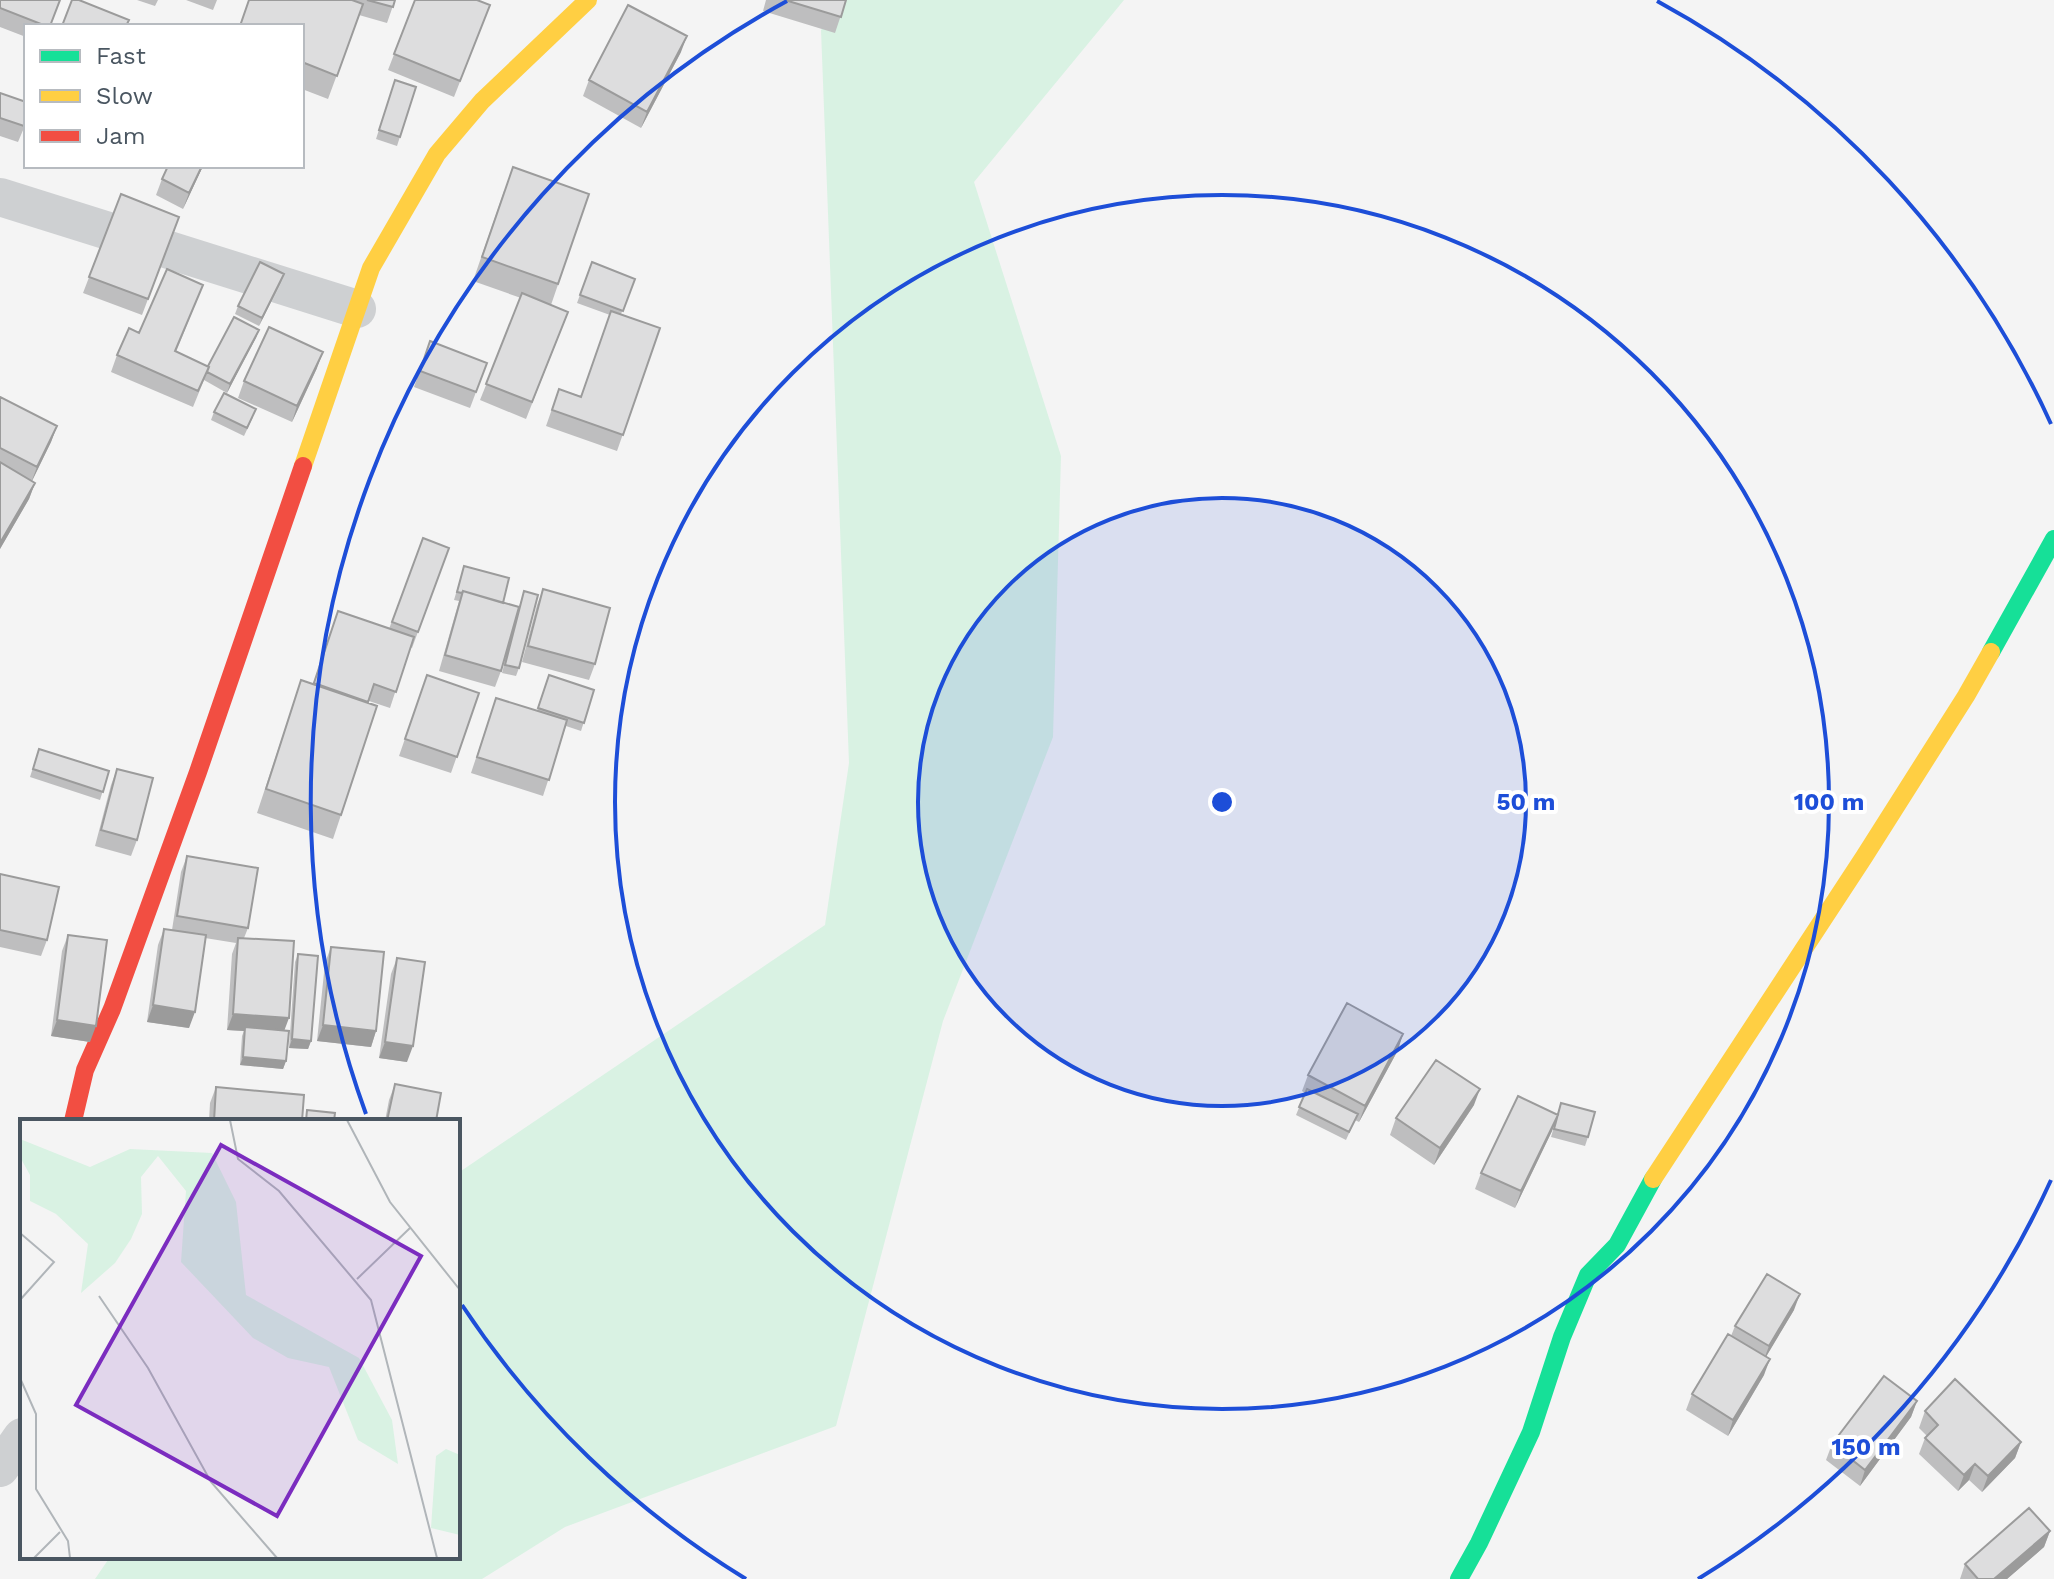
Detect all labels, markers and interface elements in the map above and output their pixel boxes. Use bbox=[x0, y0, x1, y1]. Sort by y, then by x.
legend bbox=[24, 24, 304, 168]
text: Fast bbox=[96, 42, 146, 70]
text: Slow bbox=[96, 82, 153, 110]
text: Jam bbox=[96, 122, 146, 150]
centre of rings bbox=[1208, 788, 1236, 816]
text: 50 m bbox=[1497, 788, 1555, 816]
text: 100 m bbox=[1794, 788, 1864, 816]
inset map bbox=[20, 1119, 460, 1559]
text: 150 m bbox=[1831, 1433, 1901, 1461]

